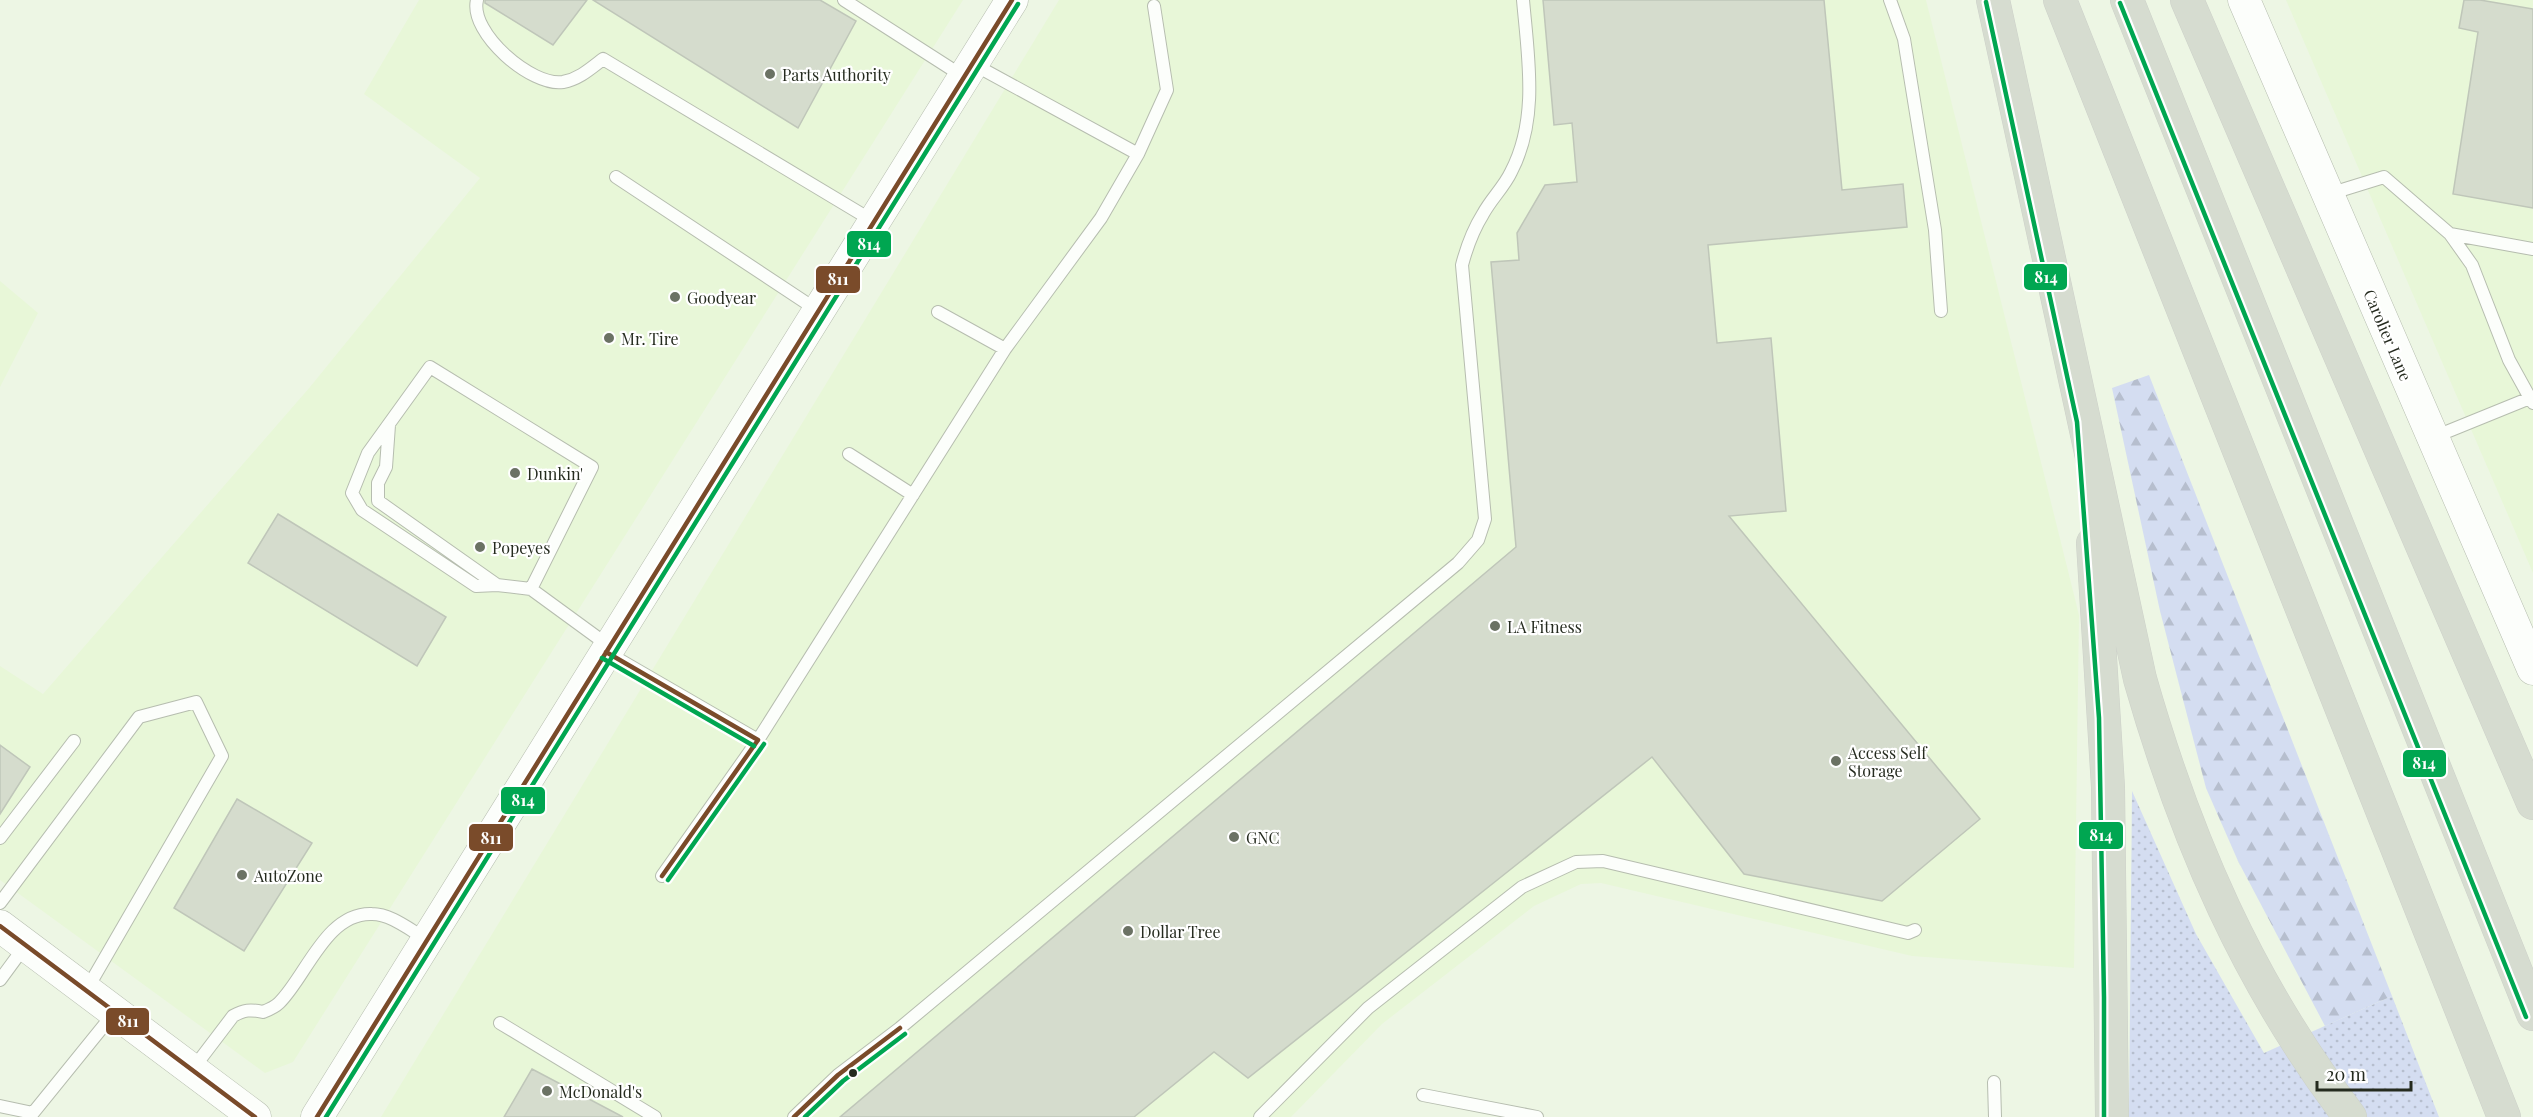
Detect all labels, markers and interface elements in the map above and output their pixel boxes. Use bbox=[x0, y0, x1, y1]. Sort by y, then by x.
place label: Parts Authority bbox=[782, 64, 891, 85]
marker: Parts Authority bbox=[763, 67, 777, 81]
line badge: 814 bbox=[846, 230, 892, 258]
text: 814 bbox=[857, 233, 881, 254]
line badge: 814 bbox=[2023, 263, 2068, 291]
line badge: 811 bbox=[815, 265, 861, 294]
text: 814 bbox=[2034, 266, 2058, 287]
text: 811 bbox=[827, 268, 849, 289]
street label: Carolier Lane bbox=[2359, 286, 2417, 384]
place label: Goodyear bbox=[687, 287, 756, 308]
marker: Goodyear bbox=[668, 290, 682, 304]
place label: Mr. Tire bbox=[621, 328, 679, 349]
marker: Mr. Tire bbox=[602, 331, 616, 345]
place label: Dunkin' bbox=[527, 463, 583, 484]
marker: Dunkin' bbox=[508, 466, 522, 480]
place label: Popeyes bbox=[492, 537, 550, 558]
marker: Popeyes bbox=[473, 540, 487, 554]
place label: LA Fitness bbox=[1507, 616, 1582, 637]
marker: LA Fitness bbox=[1488, 619, 1502, 633]
place label: Access Self Storage bbox=[1847, 742, 1928, 781]
line badge: 814 bbox=[2402, 749, 2447, 778]
text: 814 bbox=[2412, 752, 2436, 773]
marker: Access Self Storage bbox=[1829, 754, 1843, 768]
line badge: 814 bbox=[500, 786, 546, 815]
text: 814 bbox=[511, 789, 535, 810]
line badge: 814 bbox=[2078, 821, 2124, 850]
line badge: 811 bbox=[468, 823, 514, 852]
text: 814 bbox=[2089, 824, 2113, 845]
text: 811 bbox=[480, 827, 502, 848]
place label: GNC bbox=[1246, 827, 1279, 848]
marker: GNC bbox=[1227, 830, 1241, 844]
place label: AutoZone bbox=[253, 865, 323, 886]
marker: AutoZone bbox=[235, 868, 249, 882]
place label: Dollar Tree bbox=[1140, 921, 1221, 942]
marker: Dollar Tree bbox=[1121, 924, 1135, 938]
line badge: 811 bbox=[105, 1007, 150, 1036]
text: 811 bbox=[117, 1010, 139, 1031]
scale bar bbox=[2317, 1054, 2412, 1092]
text: 20 m bbox=[2326, 1062, 2366, 1086]
unlabelled marker bbox=[847, 1067, 859, 1079]
place label: McDonald's bbox=[559, 1081, 642, 1102]
marker: McDonald's bbox=[540, 1084, 554, 1098]

